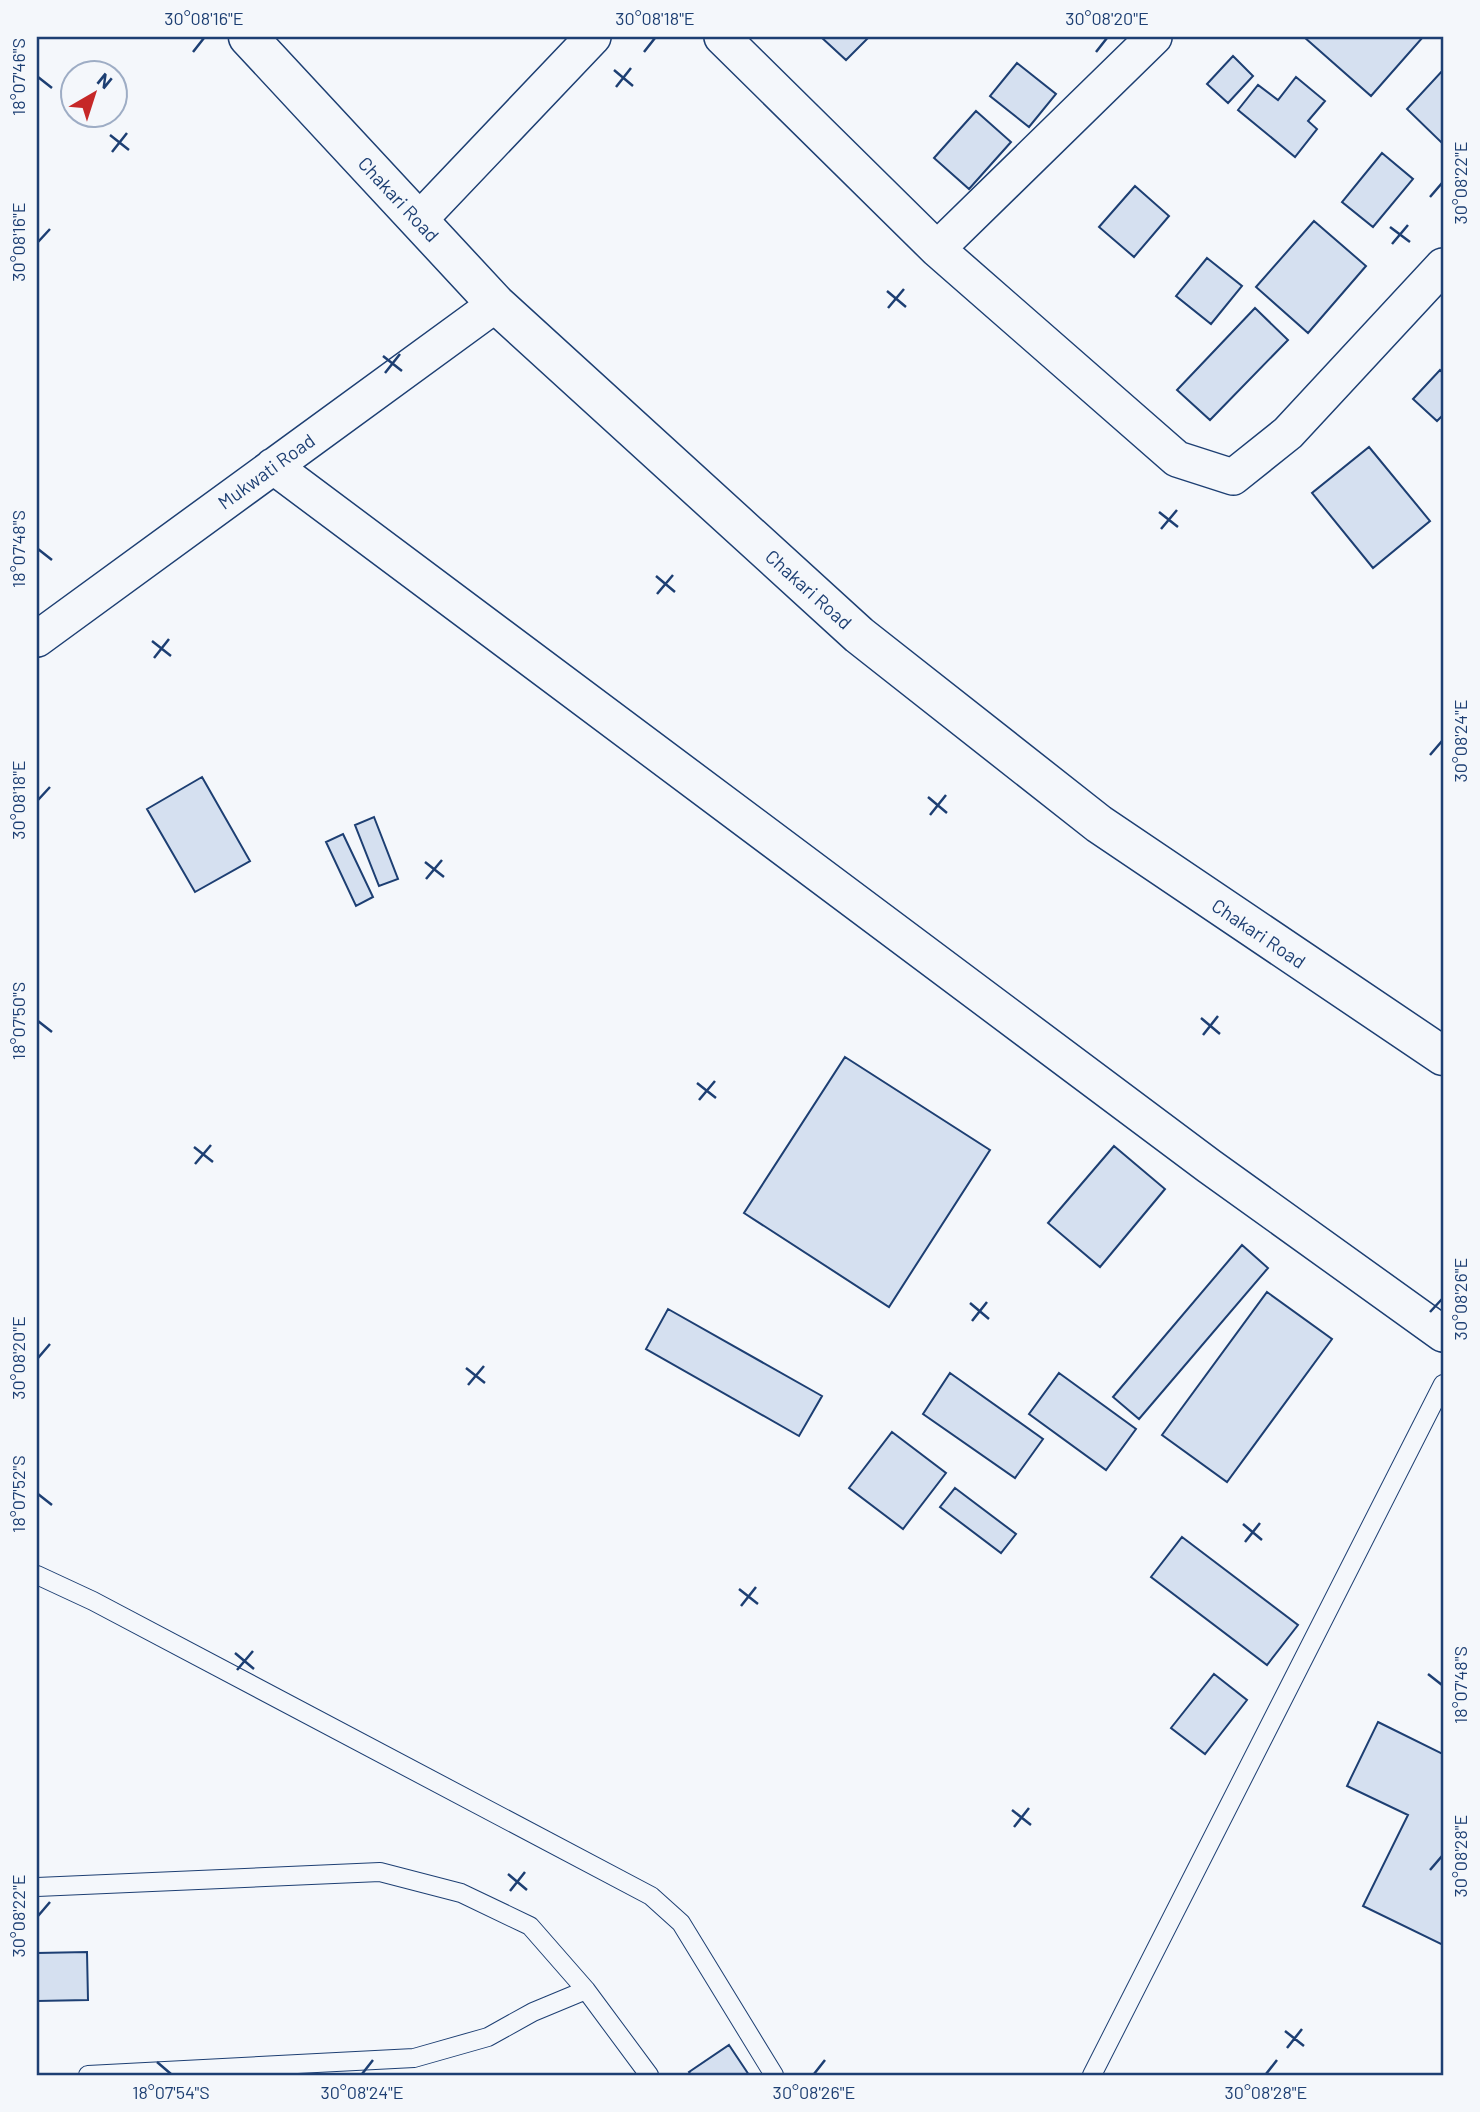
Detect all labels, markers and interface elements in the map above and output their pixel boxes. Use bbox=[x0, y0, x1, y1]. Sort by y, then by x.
text: 30°08'16"E bbox=[164, 7, 244, 29]
text: 30°08'18"E bbox=[615, 7, 695, 29]
text: 30°08'20"E bbox=[1065, 7, 1149, 29]
text: 18°07'46"S bbox=[7, 38, 29, 116]
north arrow bbox=[60, 60, 130, 130]
text: N bbox=[93, 67, 117, 93]
text: 30°08'22"E bbox=[1449, 141, 1471, 225]
street label: Chakari Road bbox=[354, 152, 444, 246]
text: 30°08'16"E bbox=[7, 202, 29, 282]
street label: Mukwati Road bbox=[213, 428, 319, 514]
text: 18°07'48"S bbox=[7, 510, 29, 588]
street label: Chakari Road bbox=[761, 544, 857, 634]
text: 30°08'24"E bbox=[1449, 699, 1471, 783]
text: 30°08'18"E bbox=[7, 760, 29, 840]
street label: Chakari Road bbox=[1208, 893, 1310, 973]
text: 18°07'50"S bbox=[7, 982, 29, 1060]
text: 30°08'26"E bbox=[1449, 1258, 1471, 1340]
text: 30°08'20"E bbox=[7, 1316, 29, 1400]
text: 18°07'52"S bbox=[7, 1455, 29, 1533]
text: 18°07'48"S bbox=[1449, 1646, 1471, 1724]
text: 30°08'28"E bbox=[1449, 1815, 1471, 1897]
text: 30°08'22"E bbox=[7, 1874, 29, 1958]
text: 18°07'54"S bbox=[132, 2081, 210, 2103]
text: 30°08'24"E bbox=[320, 2081, 404, 2103]
text: 30°08'26"E bbox=[773, 2081, 855, 2103]
text: 30°08'28"E bbox=[1225, 2081, 1307, 2103]

